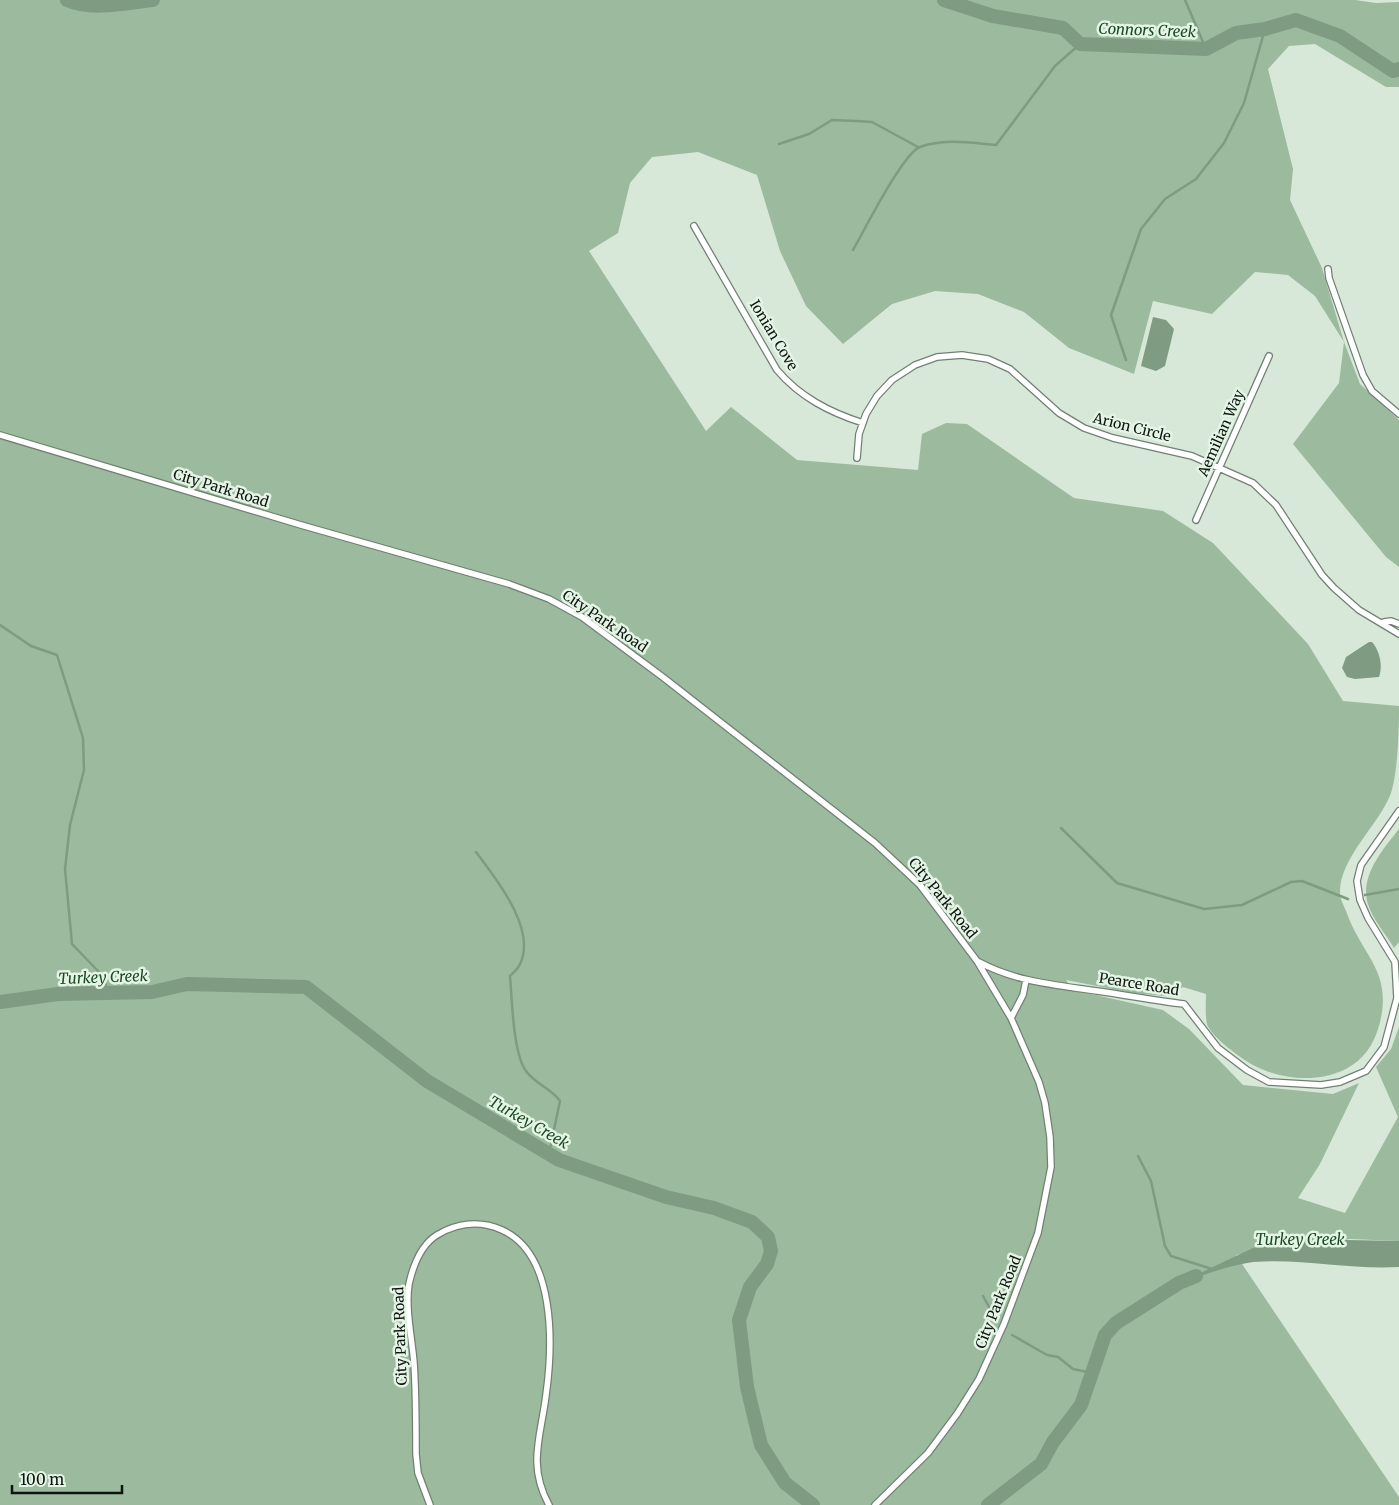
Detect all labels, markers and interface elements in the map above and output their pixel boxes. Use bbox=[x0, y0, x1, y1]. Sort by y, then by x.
water label: Connors Creek bbox=[1098, 19, 1197, 41]
street label: Ionian Cove bbox=[746, 296, 802, 374]
street label: Aemilian Way bbox=[1193, 386, 1249, 480]
street label: Arion Circle bbox=[1090, 408, 1173, 445]
street label: City Park Road bbox=[171, 465, 271, 511]
street label: City Park Road bbox=[559, 586, 651, 656]
street label: City Park Road bbox=[905, 854, 981, 942]
water label: Turkey Creek bbox=[58, 966, 149, 988]
street label: Pearce Road bbox=[1098, 969, 1181, 999]
water label: Turkey Creek bbox=[486, 1091, 573, 1153]
water label: Turkey Creek bbox=[1255, 1230, 1346, 1249]
street label: City Park Road bbox=[971, 1252, 1025, 1351]
street label: City Park Road bbox=[389, 1286, 411, 1386]
scale bar bbox=[12, 1462, 122, 1494]
text: 100 m bbox=[20, 1470, 64, 1489]

